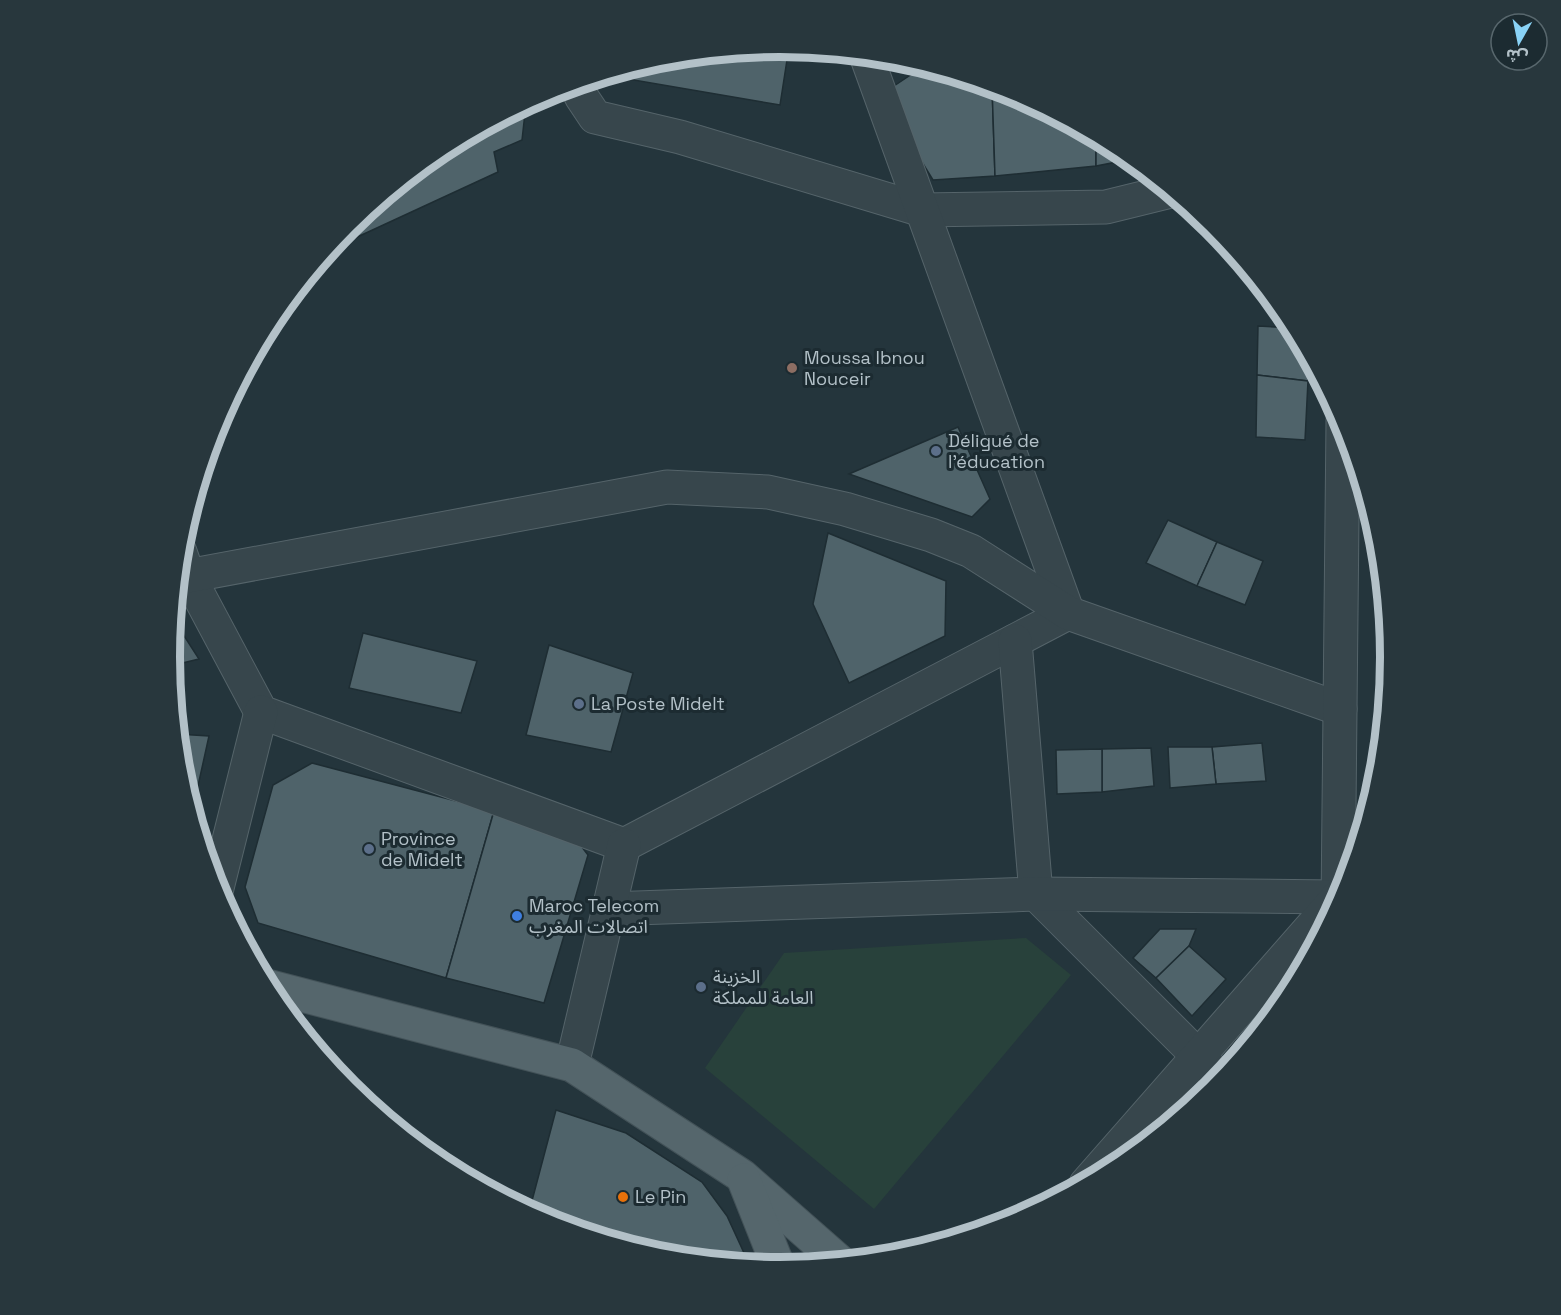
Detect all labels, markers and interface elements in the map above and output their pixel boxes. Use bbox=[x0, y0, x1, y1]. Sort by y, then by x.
north arrow bbox=[1489, 12, 1549, 72]
text: ش bbox=[1504, 44, 1529, 68]
place label: Moussa Ibnou Nouceir bbox=[804, 346, 925, 390]
marker: Moussa Ibnou Nouceir bbox=[785, 361, 799, 375]
place label: Déligué de l'éducation bbox=[948, 429, 1045, 473]
marker: Déligué de l'éducation bbox=[929, 444, 943, 458]
place label: La Poste Midelt bbox=[591, 692, 725, 715]
marker: La Poste Midelt bbox=[572, 697, 586, 711]
place label: Province de Midelt bbox=[381, 827, 463, 871]
marker: Province de Midelt bbox=[362, 842, 376, 856]
place label: Maroc Telecom اتصالات المغرب bbox=[529, 894, 659, 938]
marker: Maroc Telecom اتصالات المغرب bbox=[510, 909, 524, 923]
place label: الخزينة العامة للمملكة bbox=[713, 965, 814, 1009]
marker: الخزينة العامة للمملكة bbox=[694, 980, 708, 994]
place label: Le Pin bbox=[635, 1185, 686, 1208]
marker: Le Pin bbox=[616, 1190, 630, 1204]

